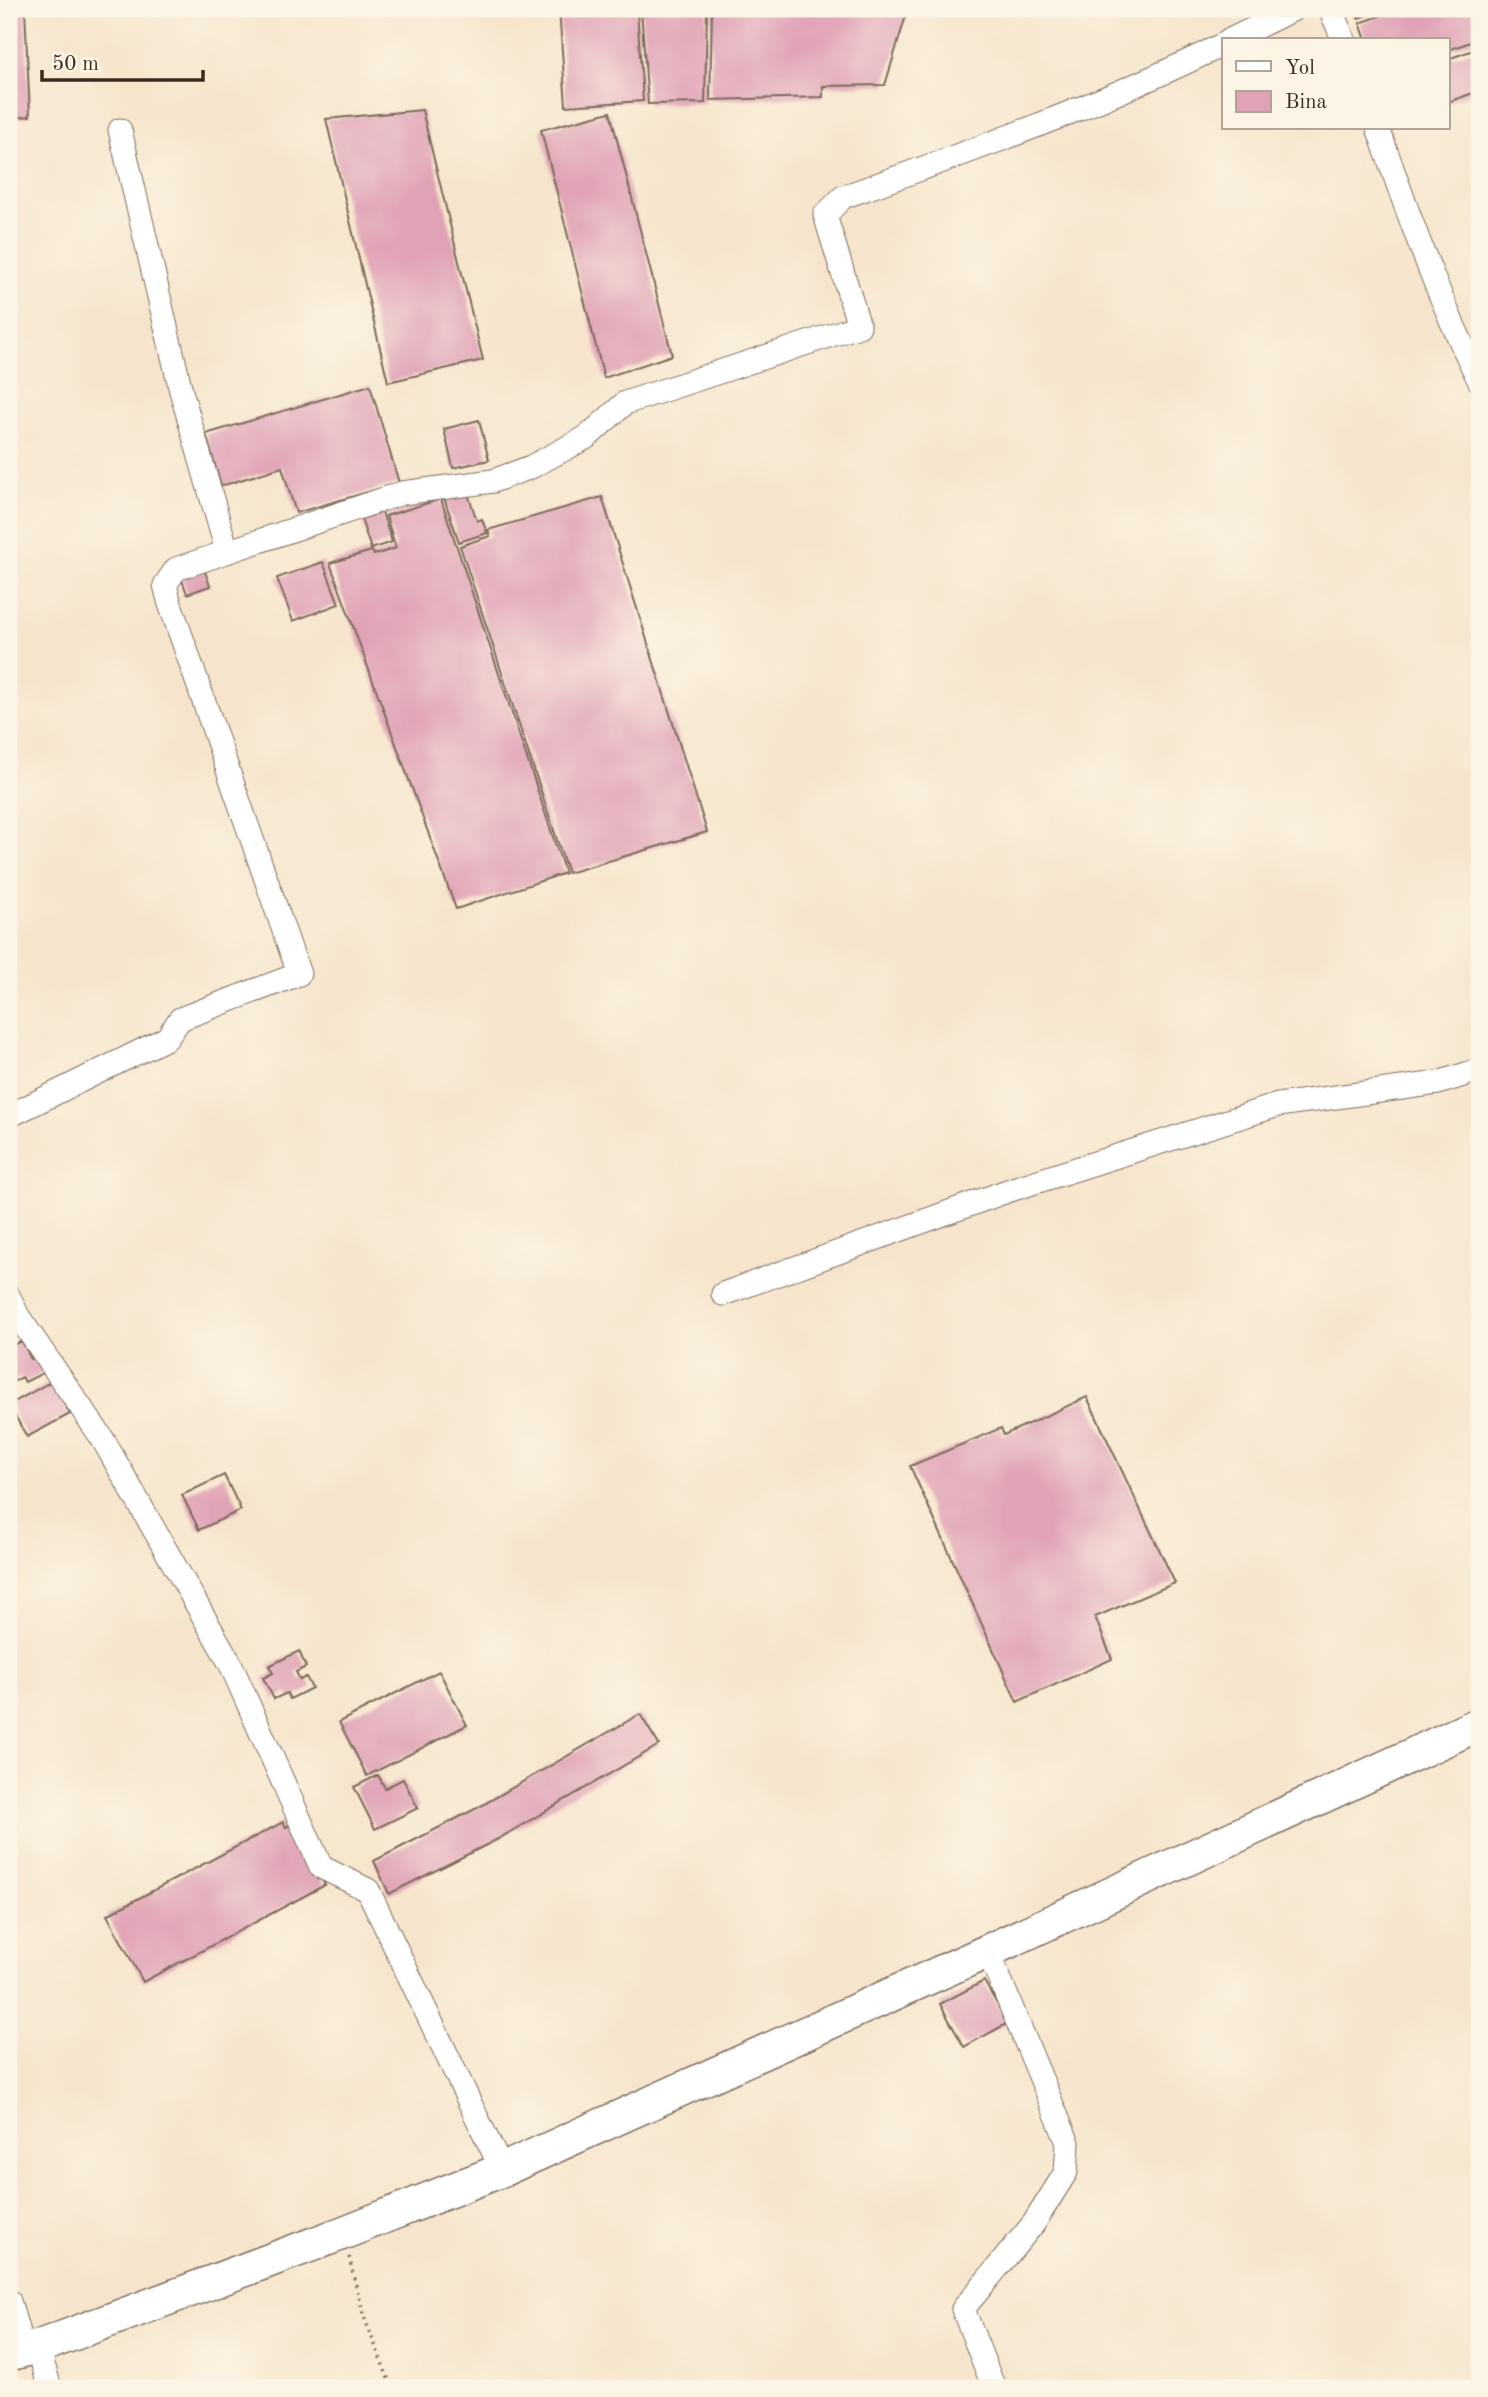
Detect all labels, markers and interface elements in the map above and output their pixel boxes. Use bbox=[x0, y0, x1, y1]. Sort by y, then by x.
scale bar bbox=[42, 38, 203, 82]
legend bbox=[1222, 38, 1450, 130]
text: 50 m bbox=[52, 54, 99, 75]
text: Yol bbox=[1285, 58, 1315, 79]
text: Bina bbox=[1285, 92, 1327, 113]

